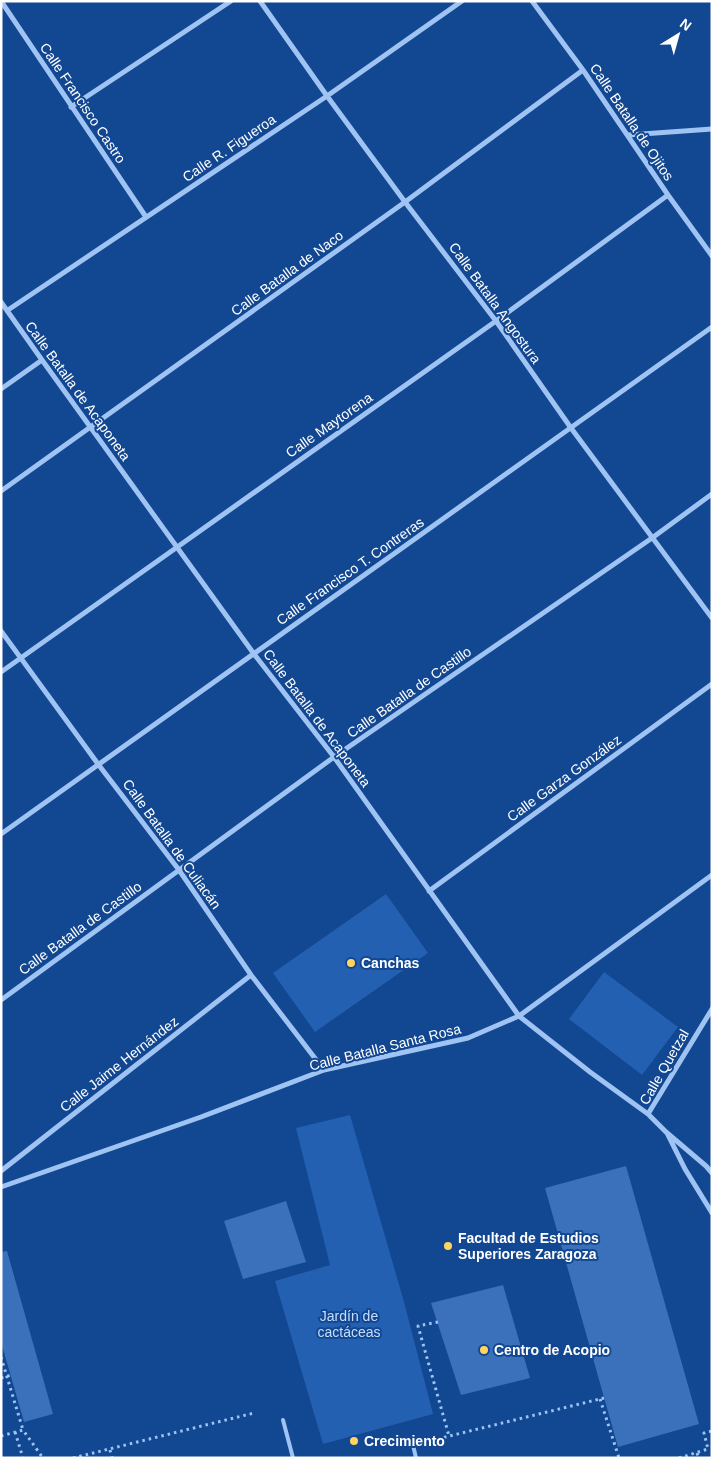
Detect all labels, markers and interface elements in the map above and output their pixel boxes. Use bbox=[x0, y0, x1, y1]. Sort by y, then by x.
north arrow bbox=[653, 10, 703, 60]
text: N bbox=[677, 15, 695, 34]
street label: Calle Francisco Castro bbox=[37, 40, 129, 166]
street label: Calle Batalla de Ojitos bbox=[587, 60, 677, 184]
street label: Calle R. Figueroa bbox=[179, 111, 279, 185]
street label: Calle Batalla de Naco bbox=[228, 227, 346, 319]
street label: Calle Batalla Angostura bbox=[446, 239, 544, 367]
street label: Calle Batalla de Acaponeta bbox=[22, 318, 134, 464]
street label: Calle Maytorena bbox=[283, 389, 376, 461]
street label: Calle Francisco T. Contreras bbox=[273, 514, 427, 628]
street label: Calle Batalla de Castillo bbox=[344, 643, 474, 741]
street label: Calle Batalla de Acaponeta bbox=[260, 646, 374, 790]
street label: Calle Garza González bbox=[504, 731, 624, 825]
street label: Calle Batalla de Culiacán bbox=[120, 776, 224, 912]
street label: Calle Batalla de Castillo bbox=[15, 878, 145, 978]
place label: Canchas bbox=[361, 955, 420, 971]
marker: Canchas bbox=[345, 957, 357, 969]
street label: Calle Jaime Hernández bbox=[57, 1013, 181, 1115]
street label: Calle Batalla Santa Rosa bbox=[308, 1020, 463, 1074]
street label: Calle Quetzal bbox=[636, 1027, 692, 1107]
place label: Facultad de Estudios Superiores Zaragoza bbox=[458, 1230, 599, 1262]
marker: Facultad de Estudios Superiores Zaragoza bbox=[442, 1240, 454, 1252]
park label: Jardín de cactáceas bbox=[317, 1308, 381, 1340]
place label: Centro de Acopio bbox=[494, 1342, 610, 1358]
marker: Centro de Acopio bbox=[478, 1344, 490, 1356]
place label: Crecimiento bbox=[364, 1433, 445, 1449]
marker: Crecimiento bbox=[348, 1435, 360, 1447]

